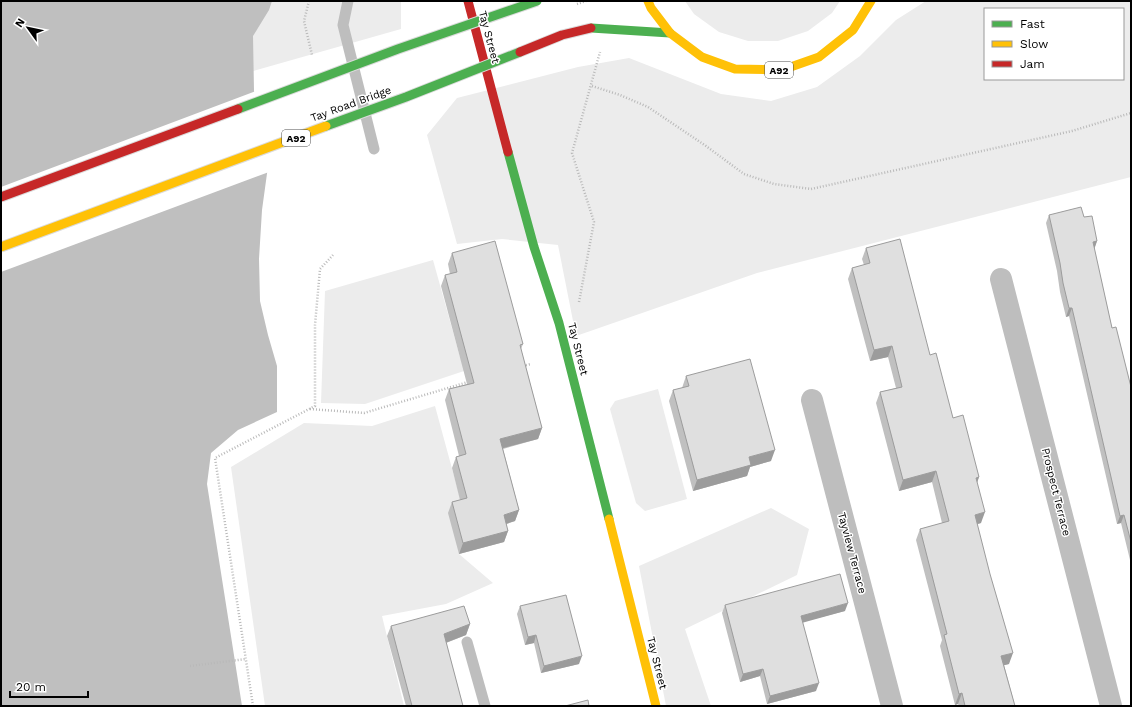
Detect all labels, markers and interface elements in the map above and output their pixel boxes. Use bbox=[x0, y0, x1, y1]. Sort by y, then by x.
north arrow bbox=[8, 8, 48, 48]
legend bbox=[984, 8, 1124, 80]
street label: Tay Street bbox=[476, 9, 502, 65]
text: N bbox=[12, 16, 28, 30]
text: Fast bbox=[1020, 17, 1045, 31]
text: Slow bbox=[1020, 37, 1048, 51]
text: Jam bbox=[1020, 57, 1045, 71]
road number: A92 bbox=[765, 62, 793, 78]
street label: Tay Road Bridge bbox=[309, 83, 393, 125]
road number: A92 bbox=[282, 130, 310, 146]
street label: Tay Street bbox=[565, 321, 591, 377]
street label: Prospect Terrace bbox=[1039, 447, 1073, 537]
street label: Tayview Terrace bbox=[835, 511, 869, 595]
street label: Tay Street bbox=[644, 635, 670, 691]
scale bar bbox=[10, 673, 88, 699]
text: 20 m bbox=[16, 680, 46, 694]

